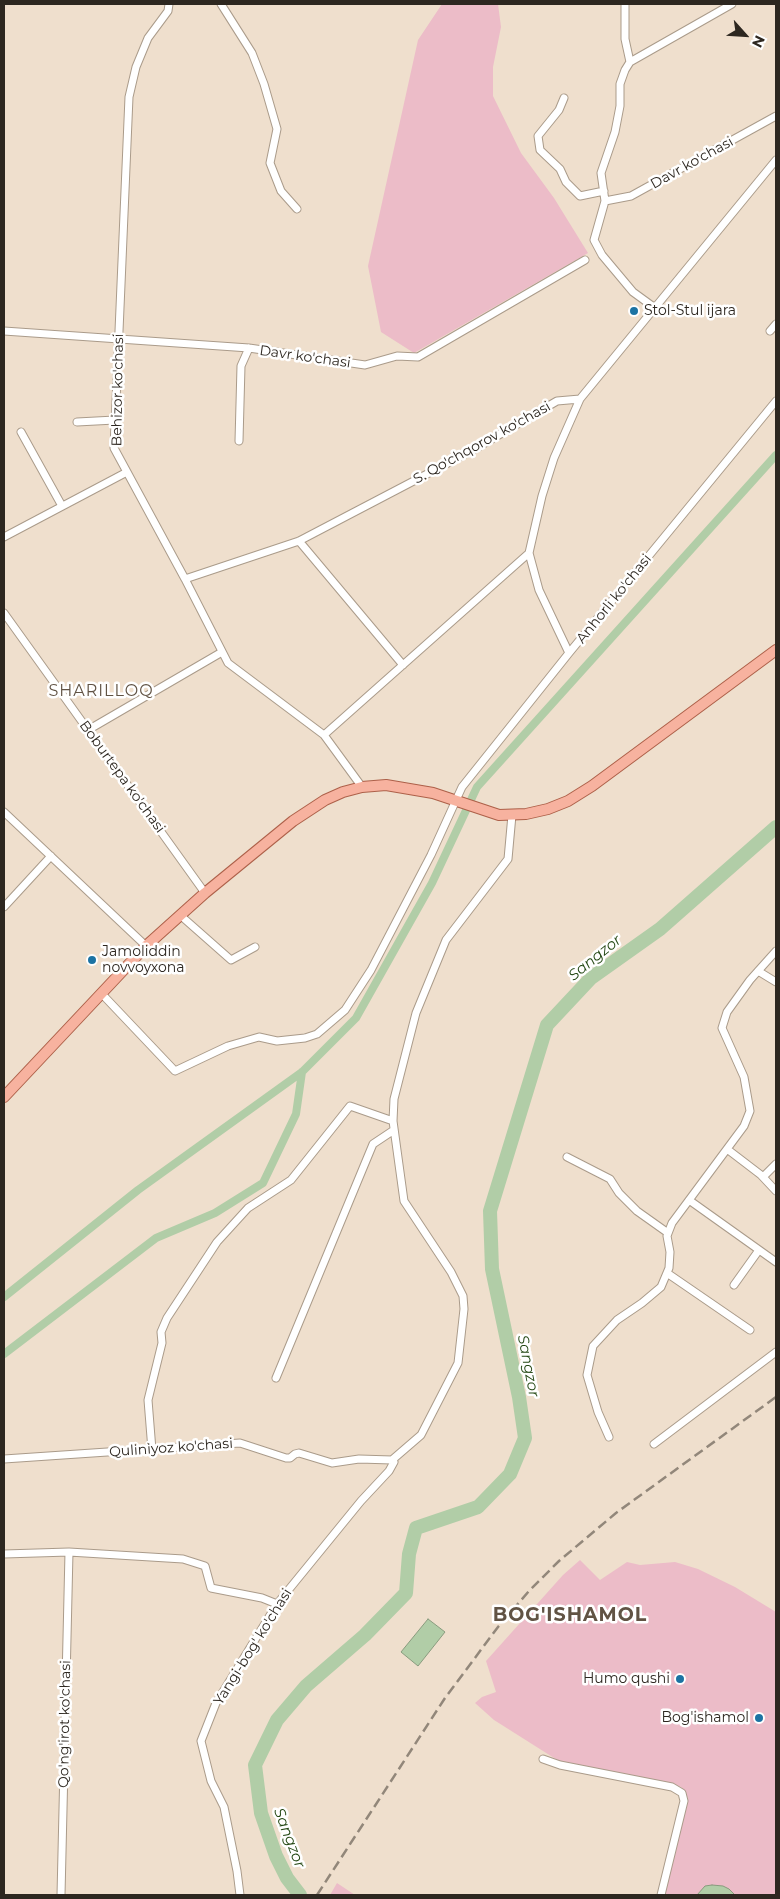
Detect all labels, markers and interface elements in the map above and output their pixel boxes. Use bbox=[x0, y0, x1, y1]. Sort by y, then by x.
north arrow bbox=[720, 10, 770, 60]
text: N bbox=[748, 33, 769, 51]
street label: Davr ko'chasi bbox=[648, 133, 736, 193]
place label: Stol-Stul ijara bbox=[644, 303, 736, 319]
marker: Stol-Stul ijara bbox=[628, 305, 640, 317]
street label: Behizor ko'chasi bbox=[109, 334, 127, 446]
street label: Davr ko'chasi bbox=[258, 342, 352, 372]
street label: S. Qo'chqorov ko'chasi bbox=[410, 398, 554, 488]
street label: Anhorli ko'chasi bbox=[573, 551, 655, 647]
district label: SHARILLOQ bbox=[47, 681, 155, 701]
street label: Boburtepa ko'chasi bbox=[76, 718, 168, 836]
water label: Sangzor bbox=[565, 931, 625, 985]
place label: Jamoliddin novvoyxona bbox=[102, 944, 185, 976]
marker: Jamoliddin novvoyxona bbox=[86, 954, 98, 966]
water label: Sangzor bbox=[513, 1333, 543, 1399]
street label: Quliniyoz ko'chasi bbox=[109, 1435, 233, 1461]
street label: Yangi-bog' ko'chasi bbox=[210, 1586, 296, 1708]
district label: BOG'ISHAMOL bbox=[491, 1604, 649, 1626]
street label: Qo'ng'irot ko'chasi bbox=[55, 1660, 75, 1788]
place label: Humo qushi bbox=[583, 1671, 670, 1687]
marker: Humo qushi bbox=[674, 1673, 686, 1685]
place label: Bog'ishamol bbox=[662, 1710, 749, 1726]
marker: Bog'ishamol bbox=[753, 1712, 765, 1724]
water label: Sangzor bbox=[269, 1805, 309, 1871]

